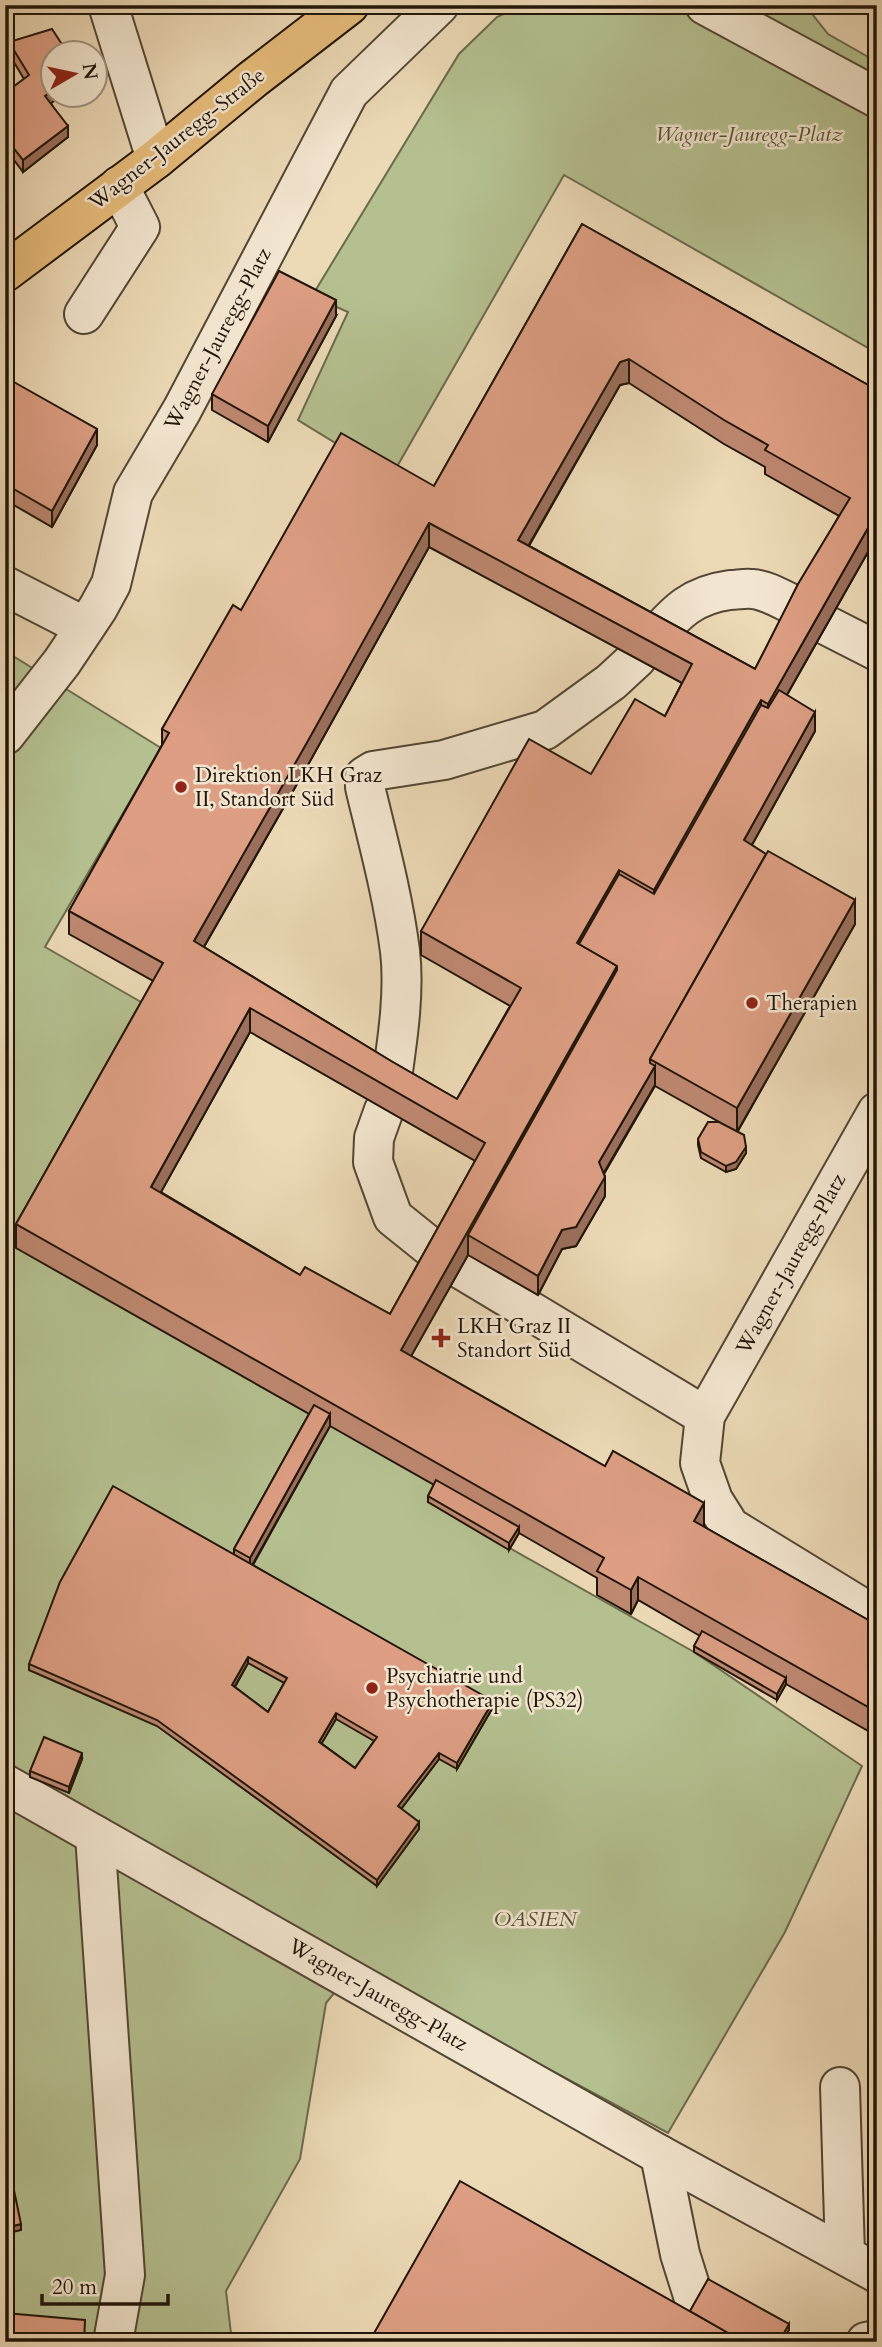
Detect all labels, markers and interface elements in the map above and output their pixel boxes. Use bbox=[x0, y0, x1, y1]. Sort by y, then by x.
north arrow bbox=[38, 38, 108, 108]
text: N bbox=[76, 61, 104, 82]
street label: Wagner-Jauregg-Straße bbox=[82, 61, 271, 218]
park label: Wagner-Jauregg-Platz bbox=[655, 120, 843, 149]
street label: Wagner-Jauregg-Platz bbox=[157, 242, 279, 436]
place label: Direktion LKH Graz II, Standort Süd bbox=[195, 761, 383, 814]
marker: Direktion LKH Graz II, Standort Süd bbox=[173, 779, 189, 795]
place label: Therapien bbox=[766, 989, 858, 1018]
marker: Therapien bbox=[744, 995, 760, 1011]
street label: Wagner-Jauregg-Platz bbox=[729, 1168, 853, 1361]
place label: LKH Graz II Standort Süd bbox=[457, 1312, 571, 1365]
marker: LKH Graz II Standort Süd bbox=[431, 1328, 451, 1348]
place label: Psychiatrie und Psychotherapie (PS32) bbox=[386, 1662, 583, 1715]
marker: Psychiatrie und Psychotherapie (PS32) bbox=[364, 1680, 380, 1696]
park label: OASIEN bbox=[494, 1905, 579, 1934]
street label: Wagner-Jauregg-Platz bbox=[282, 1931, 474, 2059]
scale bar bbox=[42, 2263, 168, 2307]
text: 20 m bbox=[52, 2273, 97, 2302]

